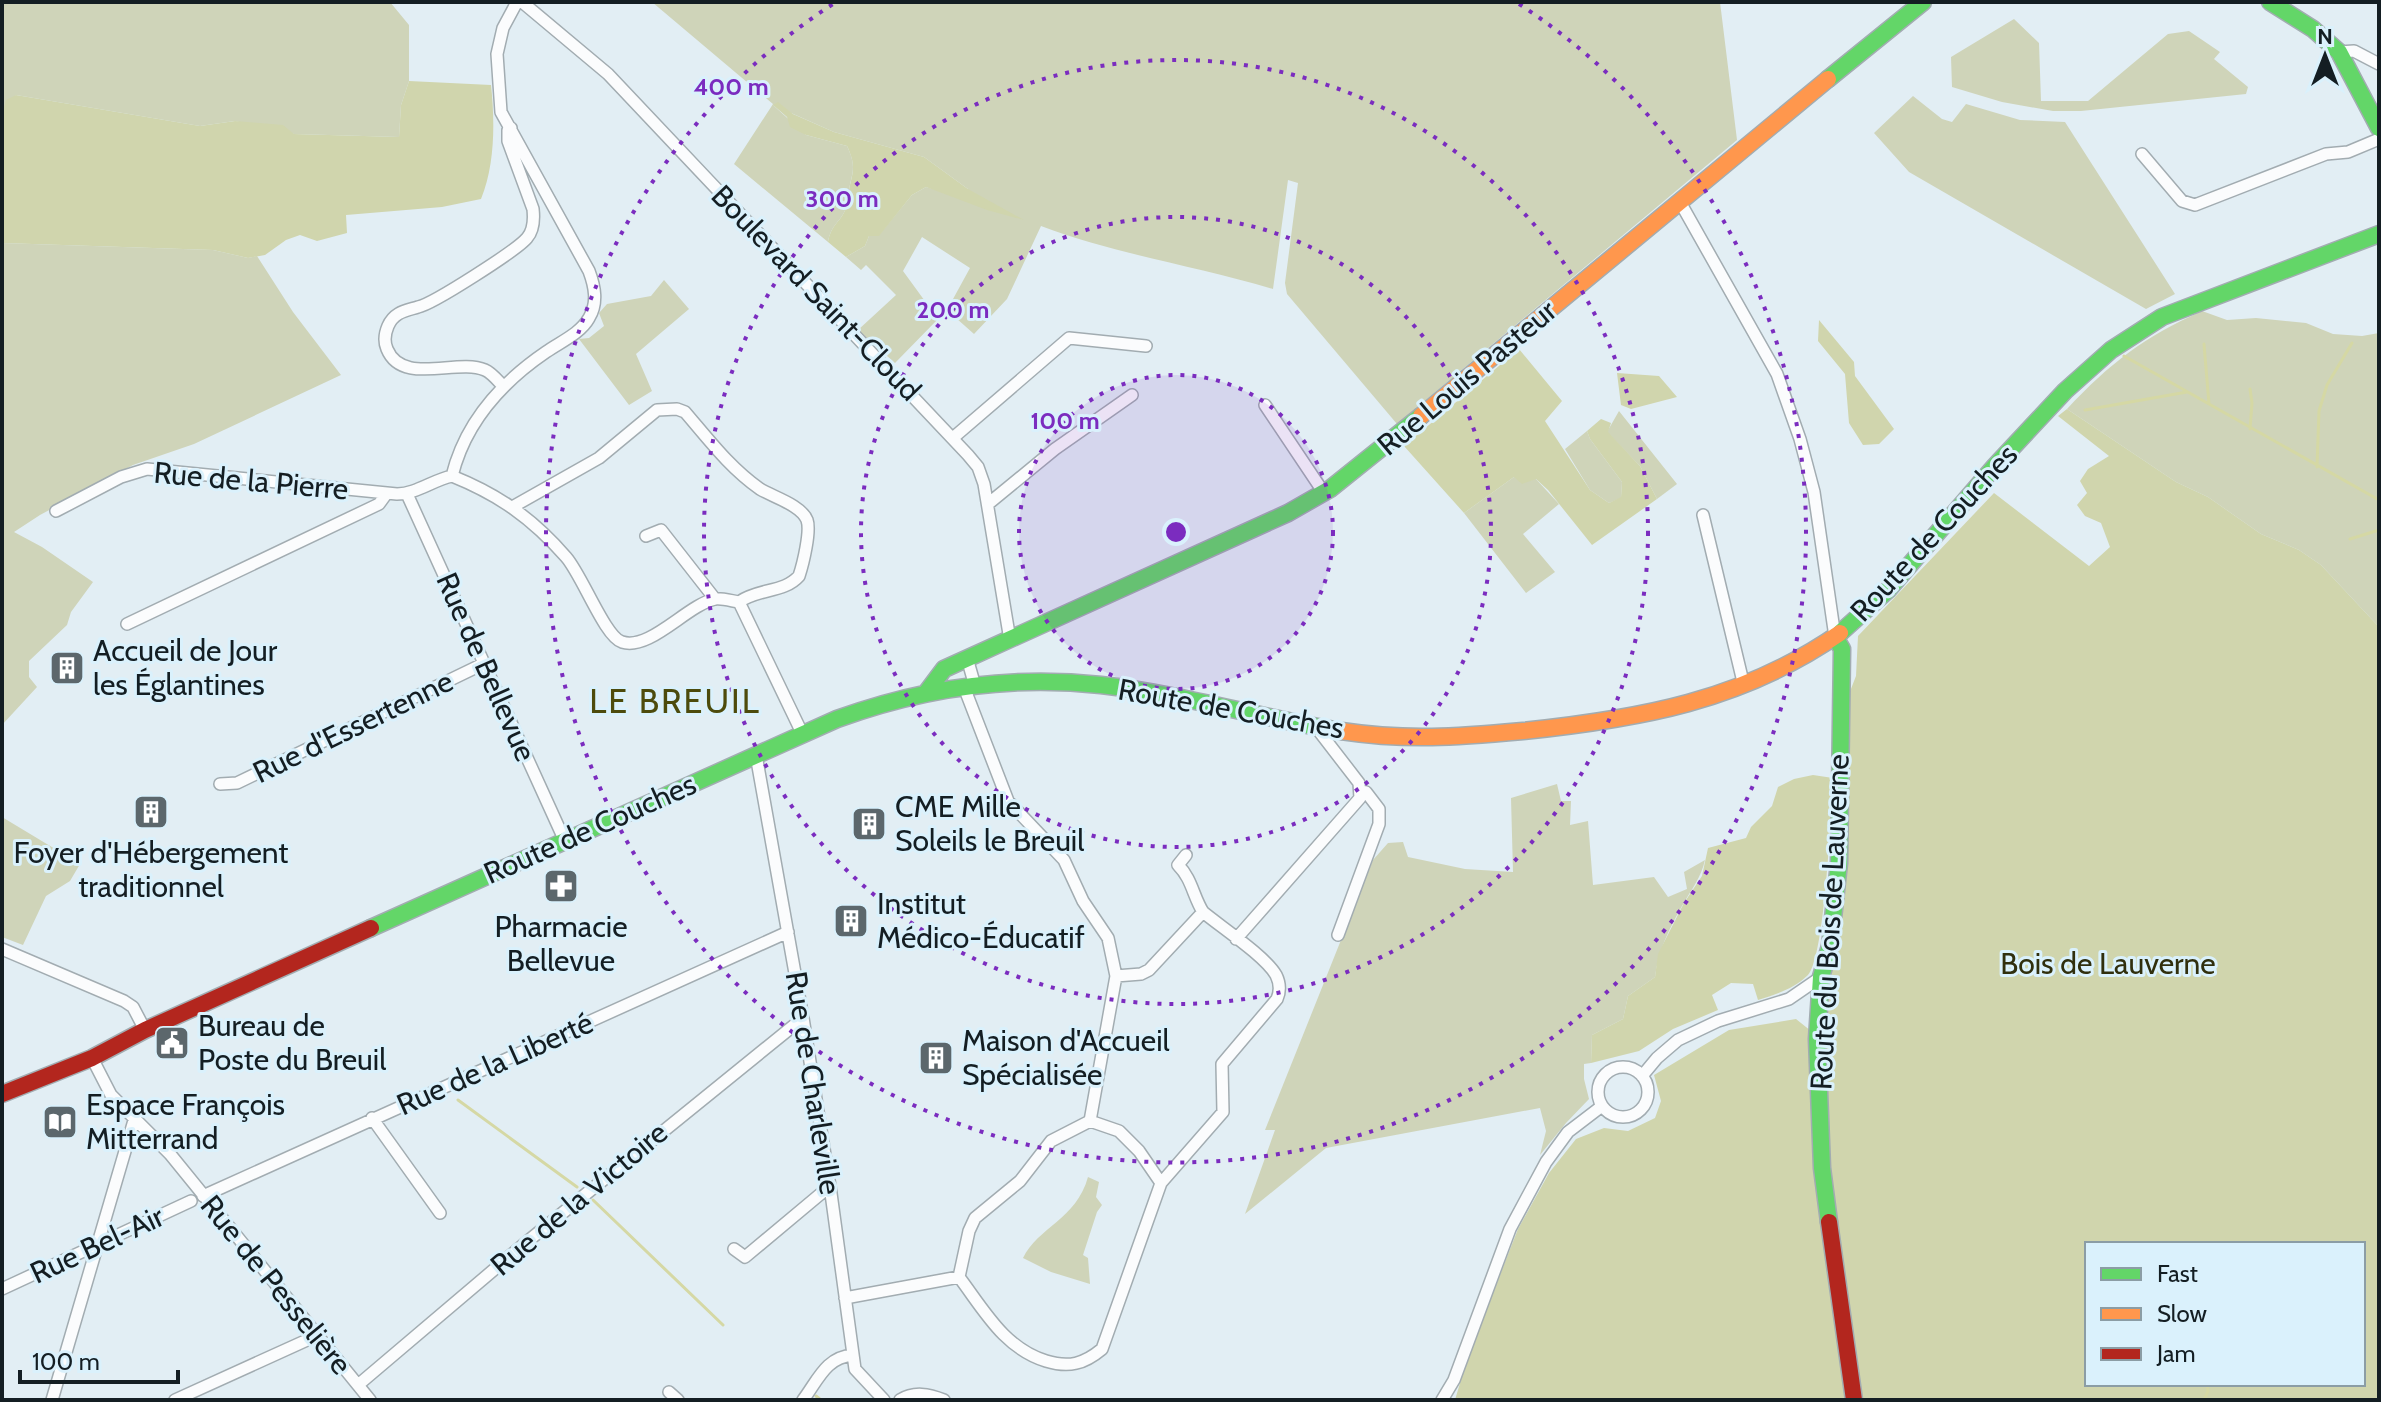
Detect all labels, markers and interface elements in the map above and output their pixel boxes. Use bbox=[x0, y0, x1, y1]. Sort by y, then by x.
north arrow bbox=[2285, 16, 2365, 96]
text: N bbox=[2317, 23, 2333, 50]
text: 400 m bbox=[693, 72, 769, 101]
street label: Boulevard Saint-Cloud bbox=[704, 177, 929, 408]
text: 300 m bbox=[805, 184, 879, 213]
street label: Rue Louis Pasteur bbox=[1370, 292, 1564, 463]
text: 200 m bbox=[917, 295, 989, 324]
text: 100 m bbox=[1030, 406, 1100, 435]
street label: Route de Couches bbox=[1842, 436, 2025, 629]
street label: Rue de la Pierre bbox=[152, 454, 350, 507]
centre of rings bbox=[1162, 518, 1190, 546]
street label: Rue de Bellevue bbox=[428, 567, 545, 767]
place label: Accueil de Jour les Églantines bbox=[93, 632, 278, 703]
building icon: Accueil de Jour les Églantines bbox=[48, 649, 86, 687]
street label: Rue d'Essertenne bbox=[247, 662, 459, 791]
street label: Route de Couches bbox=[1115, 670, 1347, 747]
district label: LE BREUIL bbox=[589, 680, 761, 722]
street label: Route du Bois de Lauverne bbox=[1802, 753, 1857, 1091]
street label: Route de Couches bbox=[478, 765, 702, 892]
place label: CME Mille Soleils le Breuil bbox=[895, 788, 1084, 859]
building icon: Foyer d'Hébergement traditionnel bbox=[132, 793, 170, 831]
building icon: CME Mille Soleils le Breuil bbox=[850, 805, 888, 843]
place label: Foyer d'Hébergement traditionnel bbox=[14, 834, 288, 905]
pharmacy icon: Pharmacie Bellevue bbox=[542, 867, 580, 905]
place label: Institut Médico-Éducatif bbox=[877, 885, 1085, 956]
building icon: Institut Médico-Éducatif bbox=[832, 902, 870, 940]
place label: Pharmacie Bellevue bbox=[494, 908, 628, 979]
park label: Bois de Lauverne bbox=[2000, 945, 2216, 982]
street label: Rue de Charleville bbox=[778, 969, 849, 1197]
street label: Rue de la Liberté bbox=[391, 1004, 599, 1123]
place label: Bureau de Poste du Breuil bbox=[198, 1007, 386, 1078]
place label: Maison d'Accueil Spécialisée bbox=[962, 1022, 1170, 1093]
public building icon: Bureau de Poste du Breuil bbox=[153, 1024, 191, 1062]
building icon: Maison d'Accueil Spécialisée bbox=[917, 1039, 955, 1077]
place label: Espace François Mitterrand bbox=[86, 1086, 285, 1157]
library icon: Espace François Mitterrand bbox=[41, 1103, 79, 1141]
street label: Rue de la Victoire bbox=[483, 1114, 675, 1283]
street label: Rue de Pesselière bbox=[193, 1188, 360, 1382]
street label: Rue Bel-Air bbox=[24, 1197, 170, 1292]
legend bbox=[2085, 1242, 2365, 1386]
text: Fast bbox=[2157, 1259, 2198, 1288]
text: Slow bbox=[2157, 1299, 2207, 1328]
scale bar bbox=[20, 1334, 178, 1384]
text: Jam bbox=[2156, 1339, 2195, 1368]
text: 100 m bbox=[32, 1347, 100, 1376]

